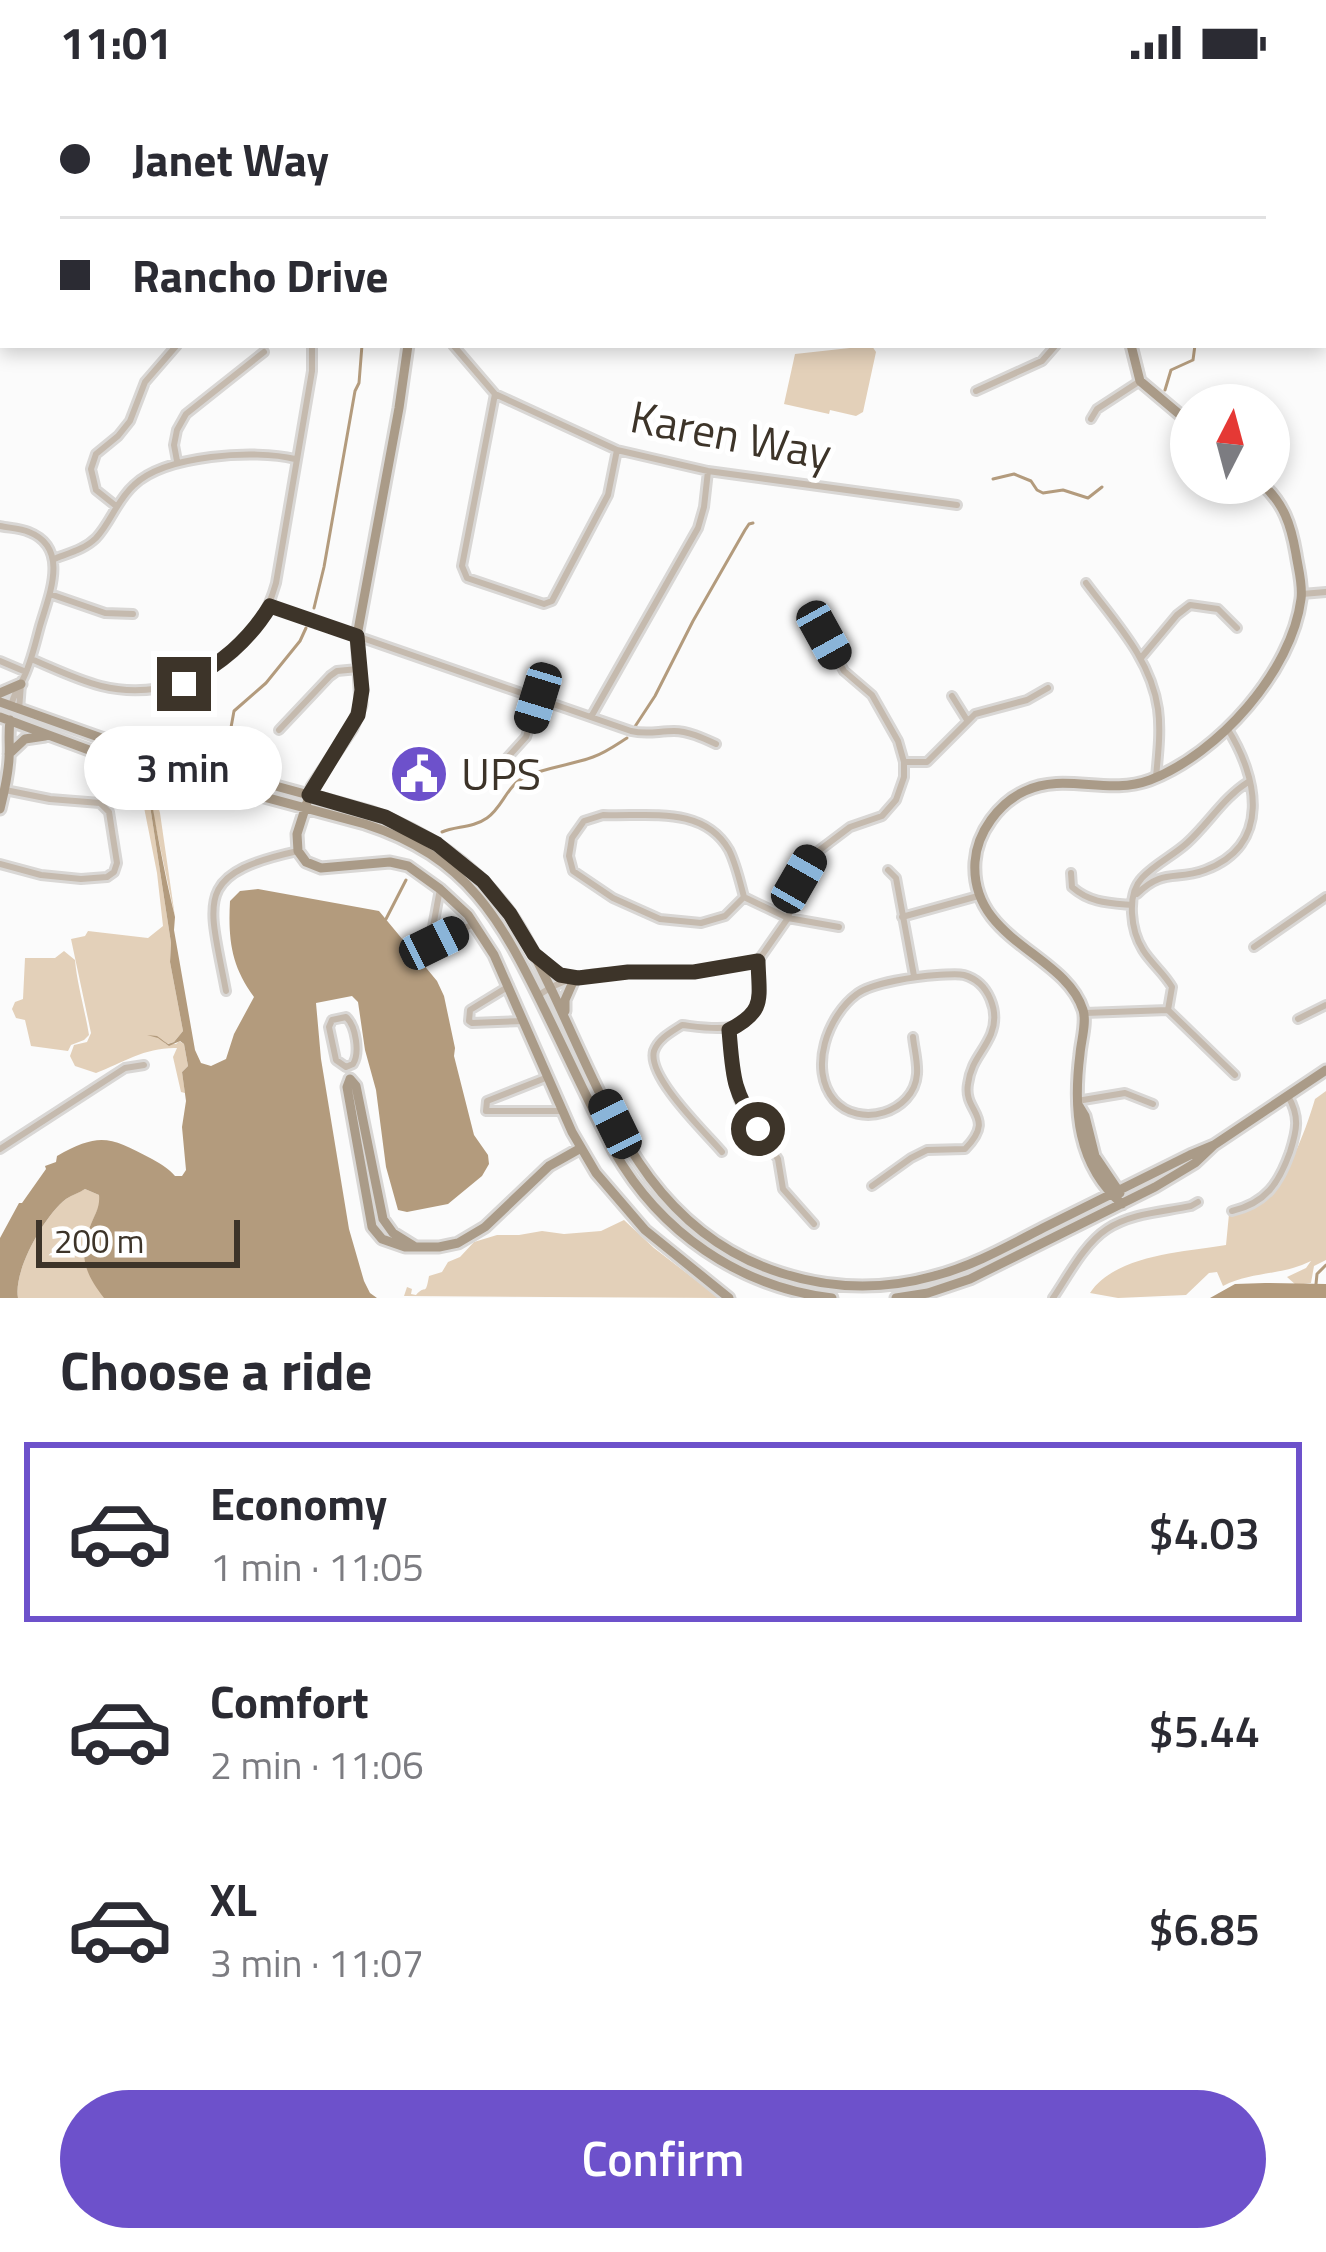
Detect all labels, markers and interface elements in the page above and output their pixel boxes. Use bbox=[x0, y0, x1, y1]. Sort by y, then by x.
text: 11:01 bbox=[60, 8, 172, 76]
text: Janet Way bbox=[132, 125, 329, 193]
text: Rancho Drive bbox=[132, 241, 388, 309]
street label: Karen Way bbox=[625, 381, 837, 487]
north arrow bbox=[1170, 384, 1290, 504]
map controls bbox=[1170, 384, 1290, 504]
car bbox=[791, 595, 857, 675]
route end bbox=[157, 657, 211, 711]
car bbox=[510, 658, 566, 738]
callout: 3 min bbox=[85, 726, 283, 810]
text: 3 min bbox=[136, 738, 230, 797]
place label: UPS bbox=[461, 739, 541, 807]
public building icon: UPS bbox=[388, 743, 450, 805]
car bbox=[765, 839, 833, 919]
car bbox=[394, 911, 474, 975]
car bbox=[583, 1084, 647, 1164]
route start bbox=[731, 1102, 785, 1156]
scale bar bbox=[36, 1214, 240, 1267]
text: 200 m bbox=[54, 1216, 144, 1266]
text: Choose a ride bbox=[60, 1329, 372, 1411]
text: Economy bbox=[210, 1469, 387, 1537]
icon: car bbox=[66, 1478, 174, 1586]
text: $4.03 bbox=[1148, 1498, 1260, 1566]
text: 1 min · 11:05 bbox=[210, 1537, 424, 1596]
text: Comfort bbox=[210, 1667, 369, 1735]
icon: car bbox=[66, 1676, 174, 1784]
text: $5.44 bbox=[1148, 1696, 1260, 1764]
text: 2 min · 11:06 bbox=[210, 1735, 424, 1794]
text: XL bbox=[210, 1865, 257, 1933]
icon: car bbox=[66, 1874, 174, 1982]
text: $6.85 bbox=[1148, 1894, 1260, 1962]
text: 3 min · 11:07 bbox=[210, 1933, 424, 1992]
button: Confirm bbox=[60, 2090, 1266, 2228]

